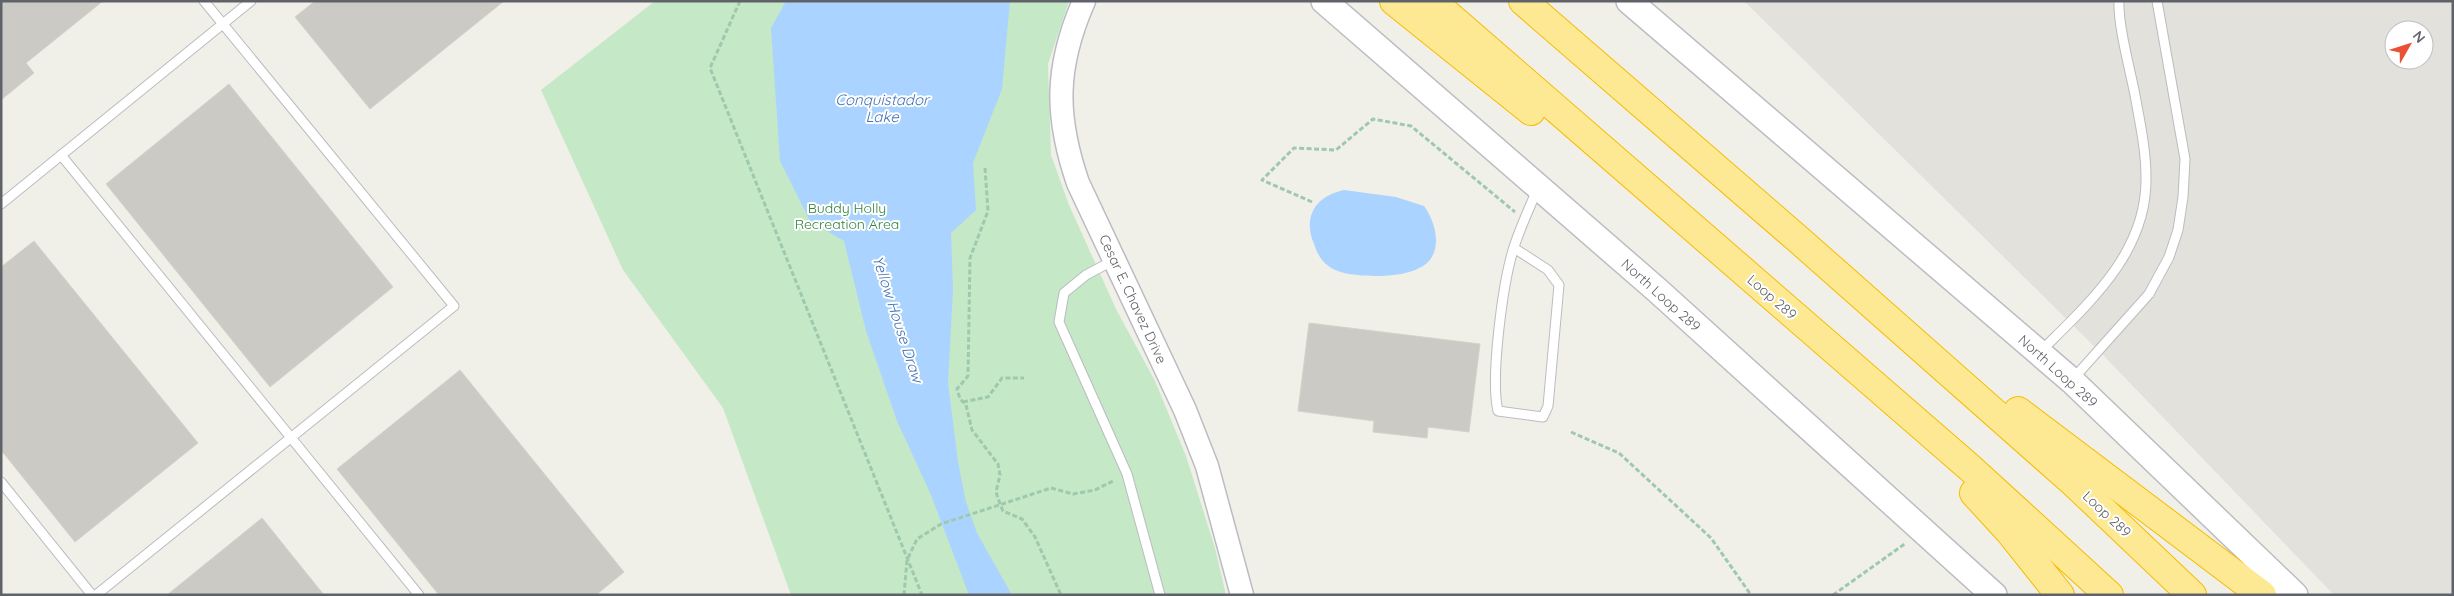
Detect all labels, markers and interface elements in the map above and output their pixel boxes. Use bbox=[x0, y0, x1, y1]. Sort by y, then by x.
north arrow bbox=[2384, 20, 2434, 70]
text: N bbox=[2409, 27, 2429, 46]
water label: Conquistador Lake bbox=[835, 90, 931, 126]
park label: Buddy Holly Recreation Area bbox=[795, 199, 899, 233]
street label: Cesar E. Chavez Drive bbox=[1095, 231, 1171, 367]
water label: Yellow House Draw bbox=[869, 253, 928, 386]
street label: North Loop 289 bbox=[1618, 255, 1704, 335]
street label: Loop 289 bbox=[1744, 271, 1801, 324]
street label: North Loop 289 bbox=[2015, 331, 2101, 411]
street label: Loop 289 bbox=[2079, 487, 2135, 541]

